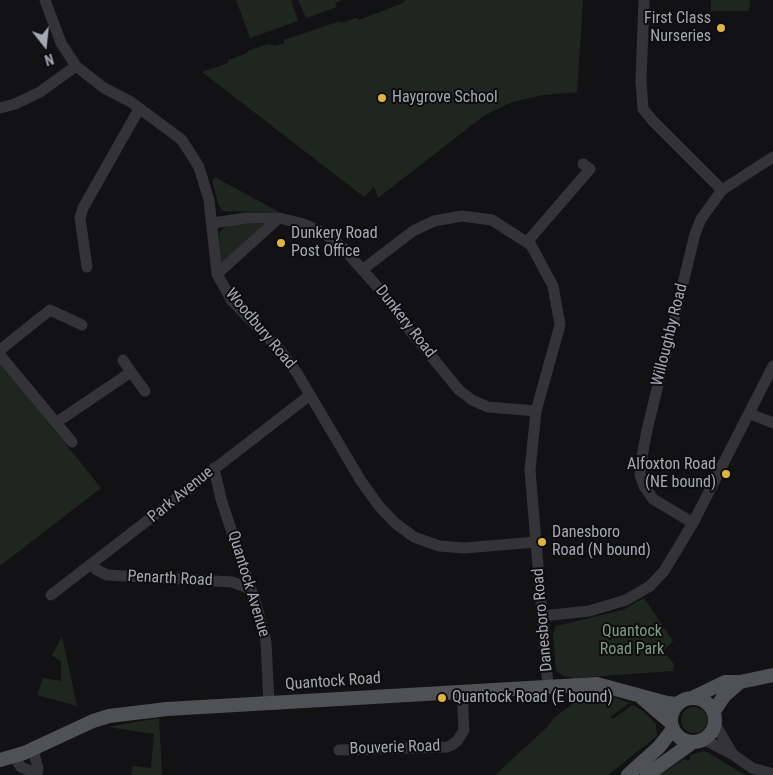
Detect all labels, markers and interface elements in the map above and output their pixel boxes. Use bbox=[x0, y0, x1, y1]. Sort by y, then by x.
place label: First Class Nurseries bbox=[644, 9, 711, 47]
north arrow bbox=[20, 20, 70, 70]
marker: First Class Nurseries bbox=[715, 22, 727, 34]
text: N bbox=[43, 51, 55, 68]
place label: Haygrove School bbox=[392, 88, 498, 108]
marker: Haygrove School bbox=[376, 92, 388, 104]
place label: Dunkery Road Post Office bbox=[291, 224, 378, 262]
marker: Dunkery Road Post Office bbox=[275, 237, 287, 249]
street label: Dunkery Road bbox=[371, 282, 439, 362]
street label: Willoughby Road bbox=[648, 282, 692, 388]
street label: Woodbury Road bbox=[221, 285, 299, 373]
place label: Alfoxton Road (NE bound) bbox=[627, 455, 716, 493]
street label: Park Avenue bbox=[145, 463, 217, 527]
marker: Alfoxton Road (NE bound) bbox=[720, 468, 732, 480]
place label: Danesboro Road (N bound) bbox=[552, 523, 651, 561]
street label: Quantock Avenue bbox=[223, 529, 273, 639]
marker: Danesboro Road (N bound) bbox=[536, 536, 548, 548]
street label: Penarth Road bbox=[127, 567, 213, 591]
street label: Danesboro Road bbox=[529, 567, 557, 673]
park label: Quantock Road Park bbox=[600, 622, 664, 660]
street label: Quantock Road bbox=[285, 669, 381, 695]
place label: Quantock Road (E bound) bbox=[452, 688, 613, 708]
marker: Quantock Road (E bound) bbox=[436, 692, 448, 704]
street label: Bouverie Road bbox=[349, 737, 441, 759]

